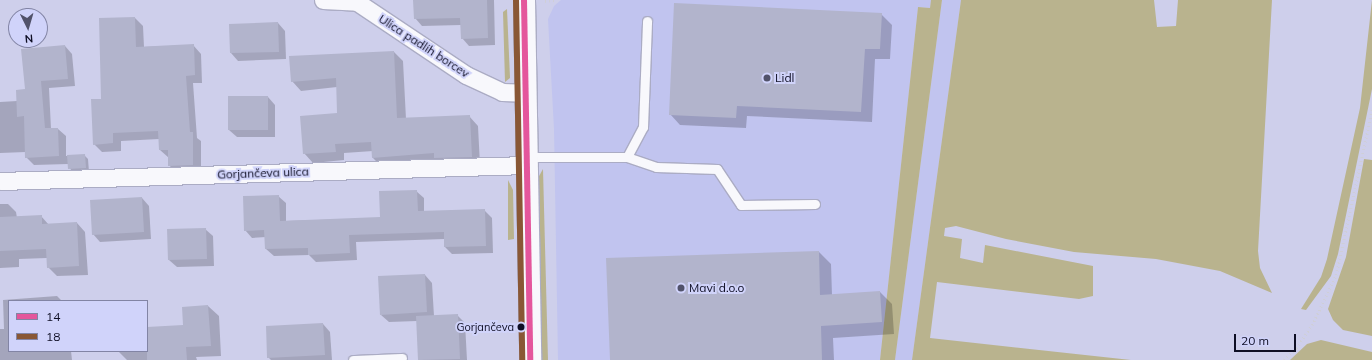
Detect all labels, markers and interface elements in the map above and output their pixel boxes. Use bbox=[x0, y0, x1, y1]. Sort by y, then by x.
north arrow bbox=[8, 8, 48, 48]
street label: Ulica padlih borcev bbox=[376, 11, 472, 81]
text: N bbox=[24, 32, 34, 46]
place label: Lidl bbox=[775, 71, 794, 85]
marker: Lidl bbox=[762, 73, 772, 83]
street label: Gorjančeva ulica bbox=[217, 164, 309, 182]
place label: Mavi d.o.o bbox=[689, 281, 744, 295]
marker: Mavi d.o.o bbox=[676, 283, 686, 293]
legend bbox=[8, 300, 148, 352]
text: 14 bbox=[46, 309, 60, 324]
place label: Gorjančeva bbox=[456, 320, 514, 334]
marker: Gorjančeva bbox=[516, 322, 526, 332]
scale bar bbox=[1236, 326, 1298, 352]
text: 18 bbox=[46, 329, 60, 344]
text: 20 m bbox=[1241, 333, 1269, 348]

